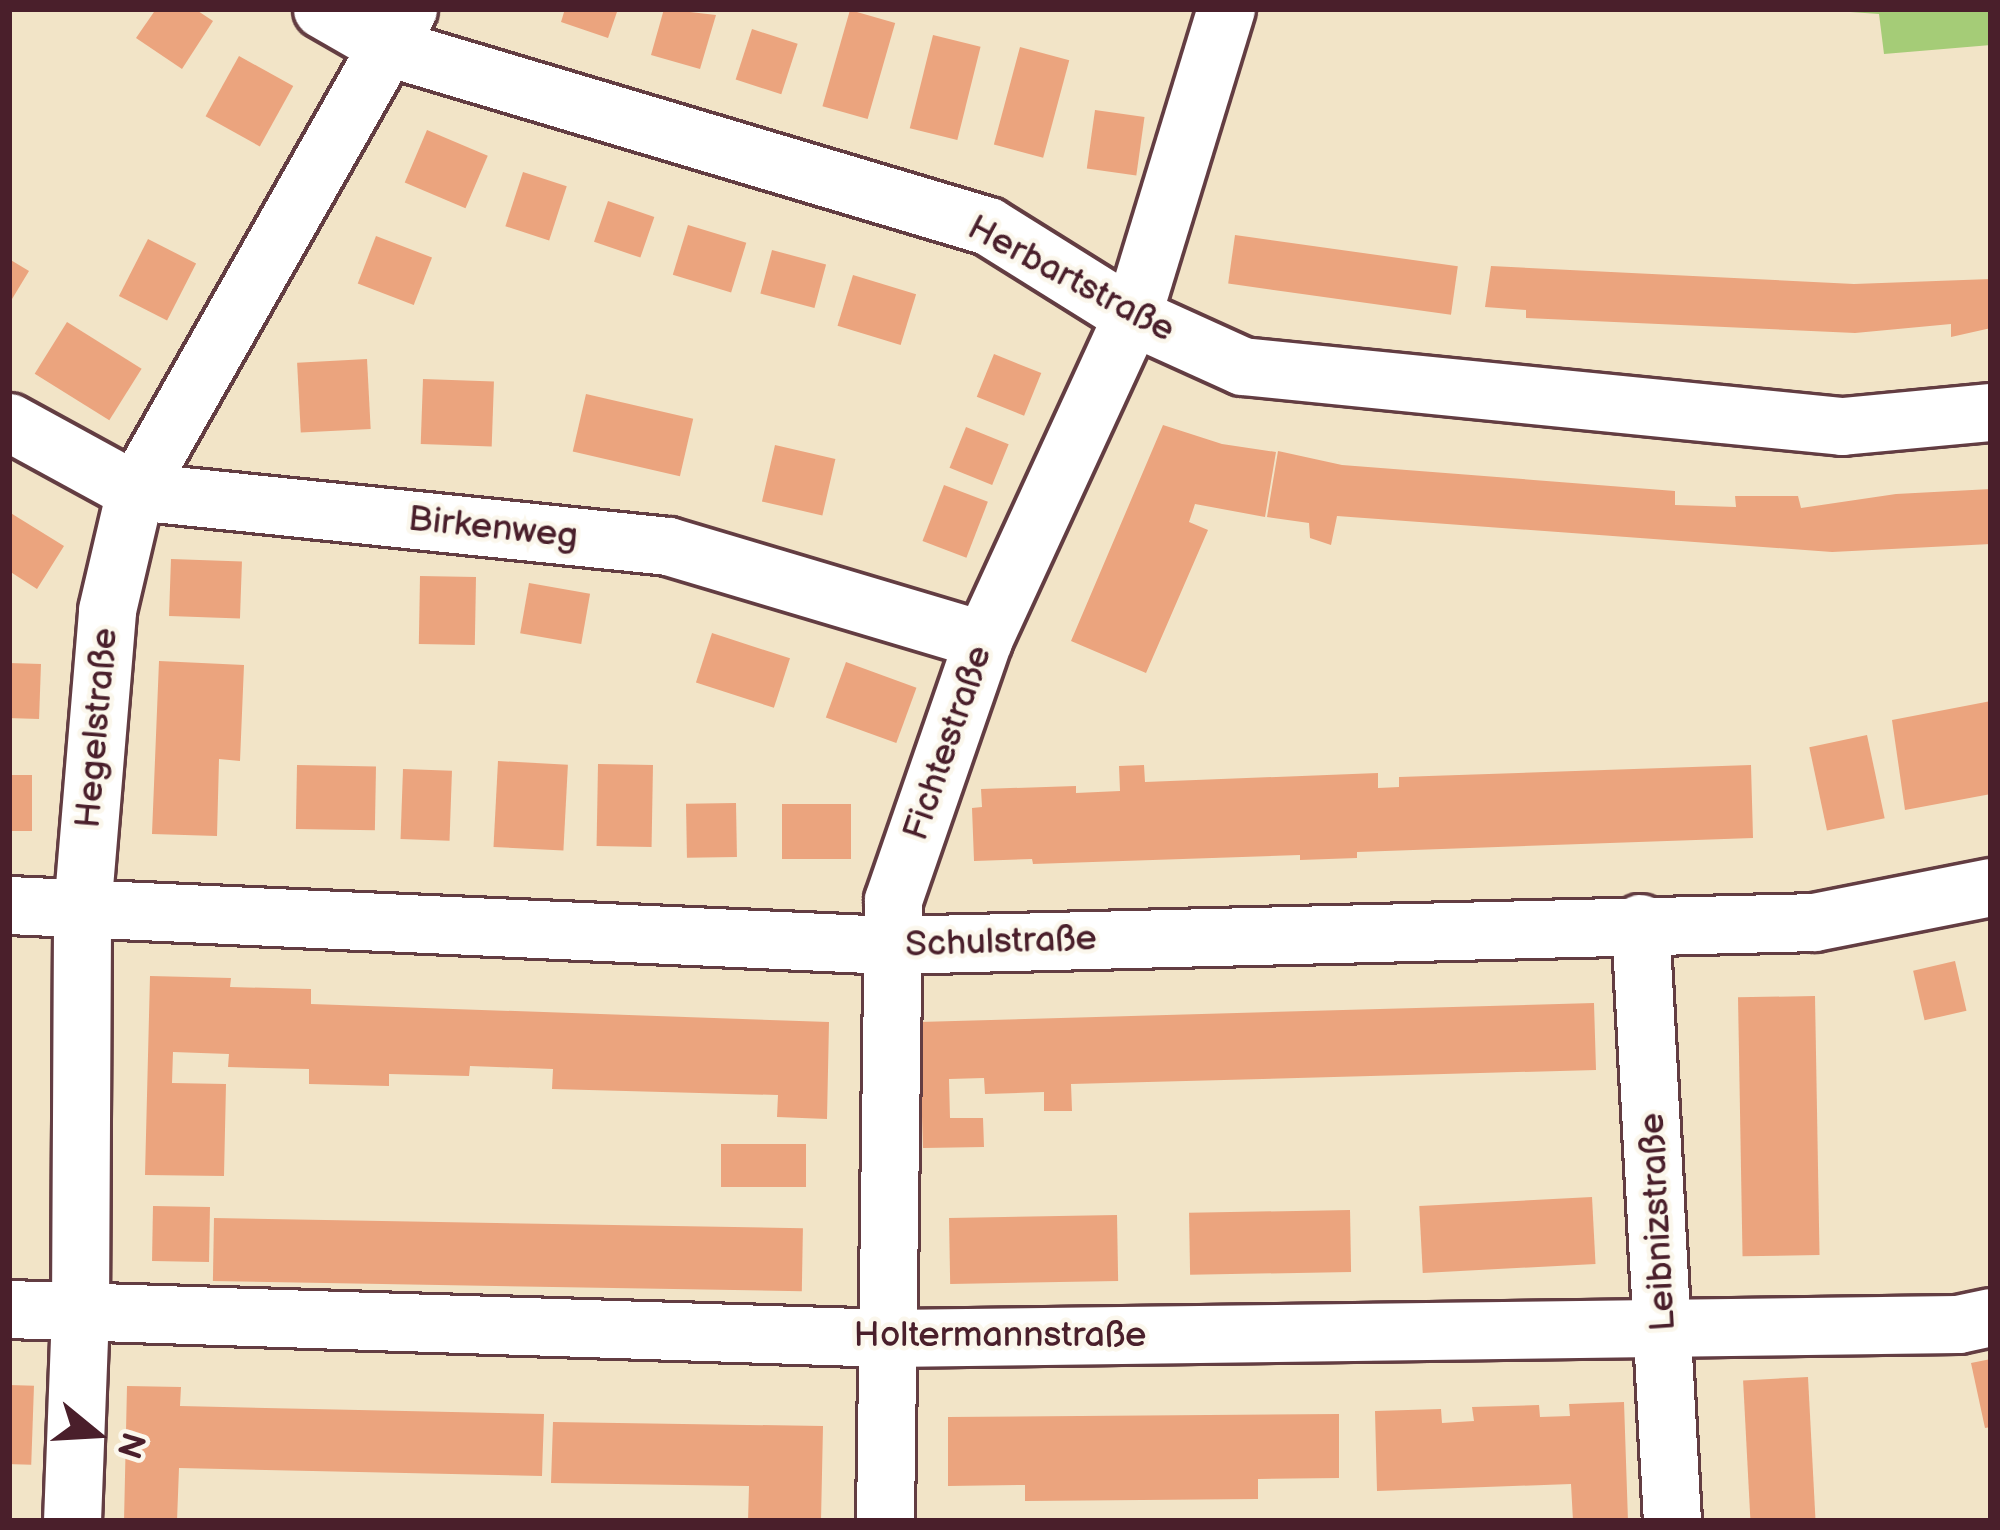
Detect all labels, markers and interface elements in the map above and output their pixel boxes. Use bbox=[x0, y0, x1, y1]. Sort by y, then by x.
street label: Herbartstraße bbox=[960, 206, 1182, 352]
street label: Birkenweg bbox=[406, 498, 580, 558]
street label: Hegelstraße bbox=[67, 626, 127, 830]
street label: Fichtestraße bbox=[894, 640, 1002, 846]
street label: Schulstraße bbox=[904, 917, 1098, 967]
street label: Leibnizstraße bbox=[1631, 1112, 1685, 1332]
street label: Holtermannstraße bbox=[854, 1314, 1146, 1358]
north arrow bbox=[36, 1374, 156, 1494]
text: N bbox=[107, 1427, 153, 1463]

